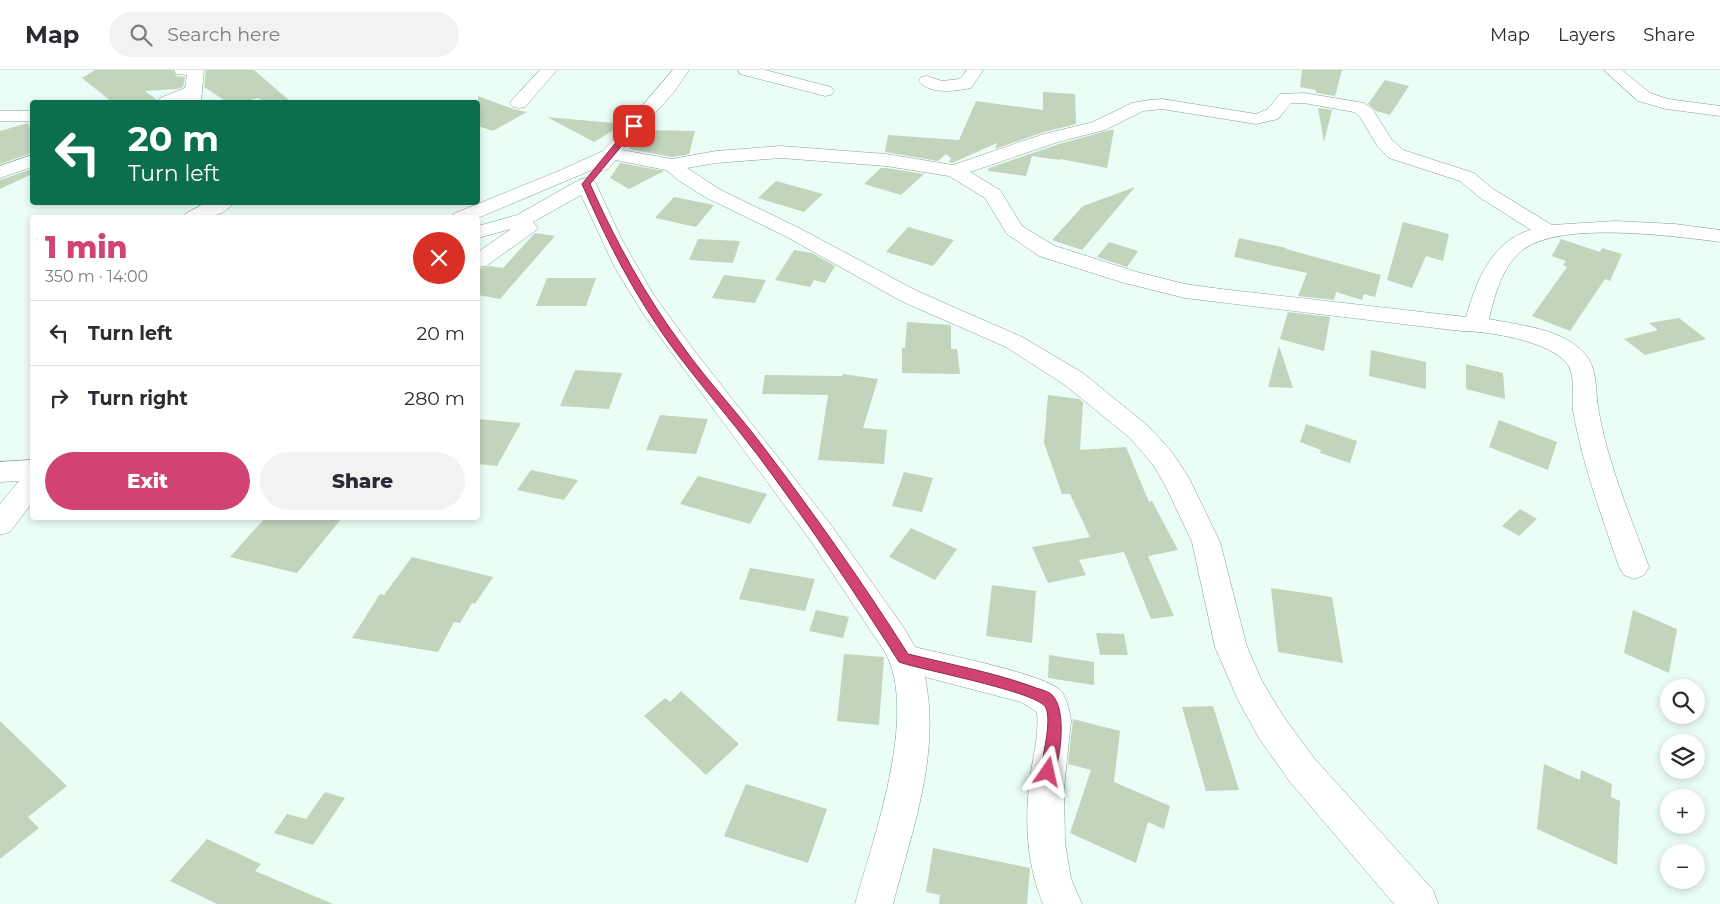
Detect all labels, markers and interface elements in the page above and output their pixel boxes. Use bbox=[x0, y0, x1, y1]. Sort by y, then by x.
search box bbox=[109, 12, 459, 57]
text: Map bbox=[25, 20, 79, 49]
icon: search bbox=[127, 21, 155, 49]
text: Search here bbox=[167, 23, 280, 46]
text: Map bbox=[1490, 24, 1530, 46]
text: Layers bbox=[1558, 24, 1615, 46]
text: Share bbox=[1643, 24, 1695, 46]
pin bbox=[613, 105, 655, 147]
icon: arrive bbox=[620, 112, 648, 140]
text: 20 m bbox=[128, 117, 219, 160]
icon: left bbox=[45, 120, 110, 185]
text: Turn left bbox=[128, 160, 220, 187]
text: 1 min bbox=[45, 229, 128, 266]
button: close bbox=[413, 232, 465, 284]
text: 350 m · 14:00 bbox=[45, 267, 148, 286]
icon: left bbox=[45, 319, 73, 347]
text: Turn left bbox=[88, 322, 173, 345]
text: 20 m bbox=[417, 322, 465, 345]
icon: right bbox=[45, 384, 73, 412]
text: Turn right bbox=[88, 387, 188, 410]
text: 280 m bbox=[404, 387, 465, 410]
button: Exit bbox=[45, 452, 250, 510]
button: Share bbox=[260, 452, 465, 510]
map controls bbox=[1660, 679, 1705, 889]
button: search bbox=[1660, 679, 1705, 724]
button: layers bbox=[1660, 734, 1705, 779]
position arrow bbox=[1021, 745, 1073, 797]
button: + bbox=[1660, 789, 1705, 834]
button: − bbox=[1660, 844, 1705, 889]

